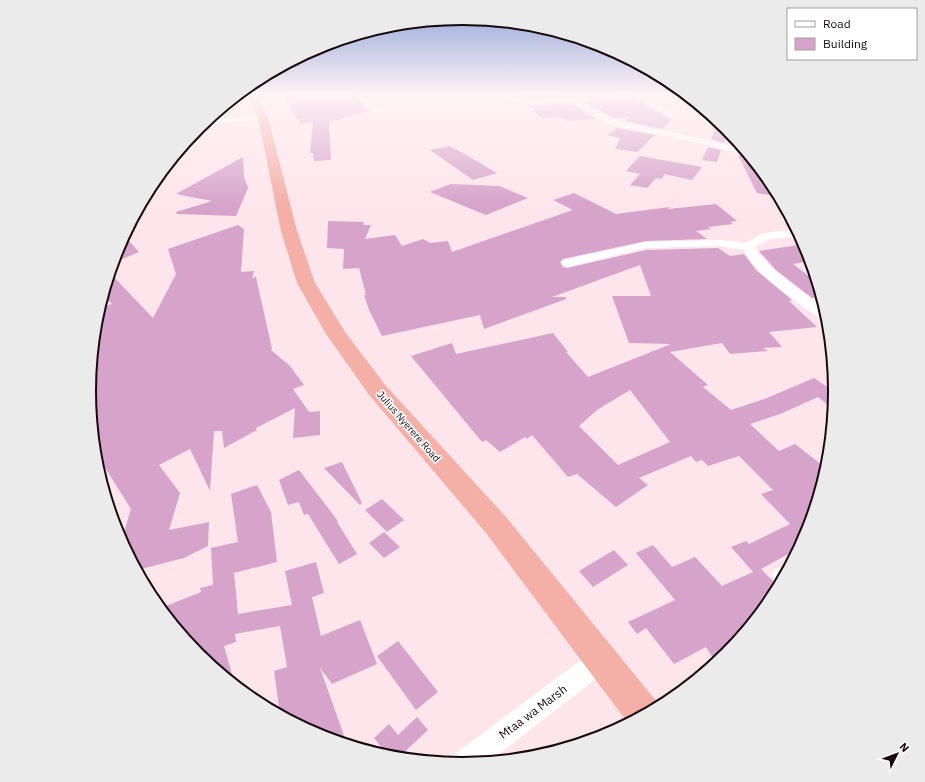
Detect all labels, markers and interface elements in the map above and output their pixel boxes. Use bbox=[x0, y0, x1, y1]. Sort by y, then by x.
legend bbox=[787, 8, 917, 60]
text: Road bbox=[823, 16, 851, 31]
text: Building bbox=[823, 36, 868, 51]
street label: Julius Nyerere Road bbox=[374, 388, 443, 465]
street label: Mtaa wa Marsh bbox=[496, 681, 570, 742]
north arrow bbox=[877, 734, 917, 774]
text: N bbox=[897, 740, 912, 755]

